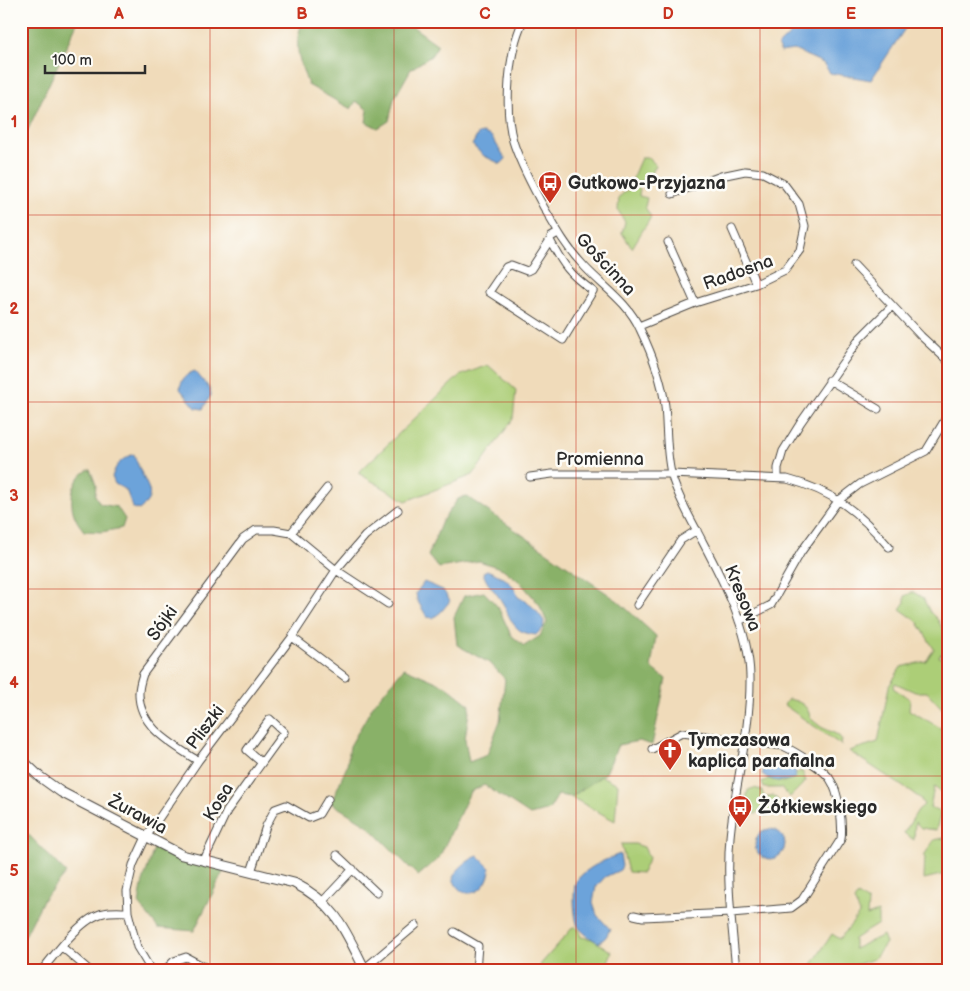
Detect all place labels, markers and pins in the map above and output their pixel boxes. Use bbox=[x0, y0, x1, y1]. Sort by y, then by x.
bus stop icon: Gutkowo-Przyjazna bbox=[537, 170, 563, 204]
place label: Gutkowo-Przyjazna bbox=[568, 173, 726, 194]
place label: Tymczasowa kaplica parafialna bbox=[688, 730, 835, 772]
church icon: Tymczasowa kaplica parafialna bbox=[657, 737, 683, 771]
bus stop icon: Żółkiewskiego bbox=[727, 794, 753, 828]
place label: Żółkiewskiego bbox=[758, 795, 877, 818]

